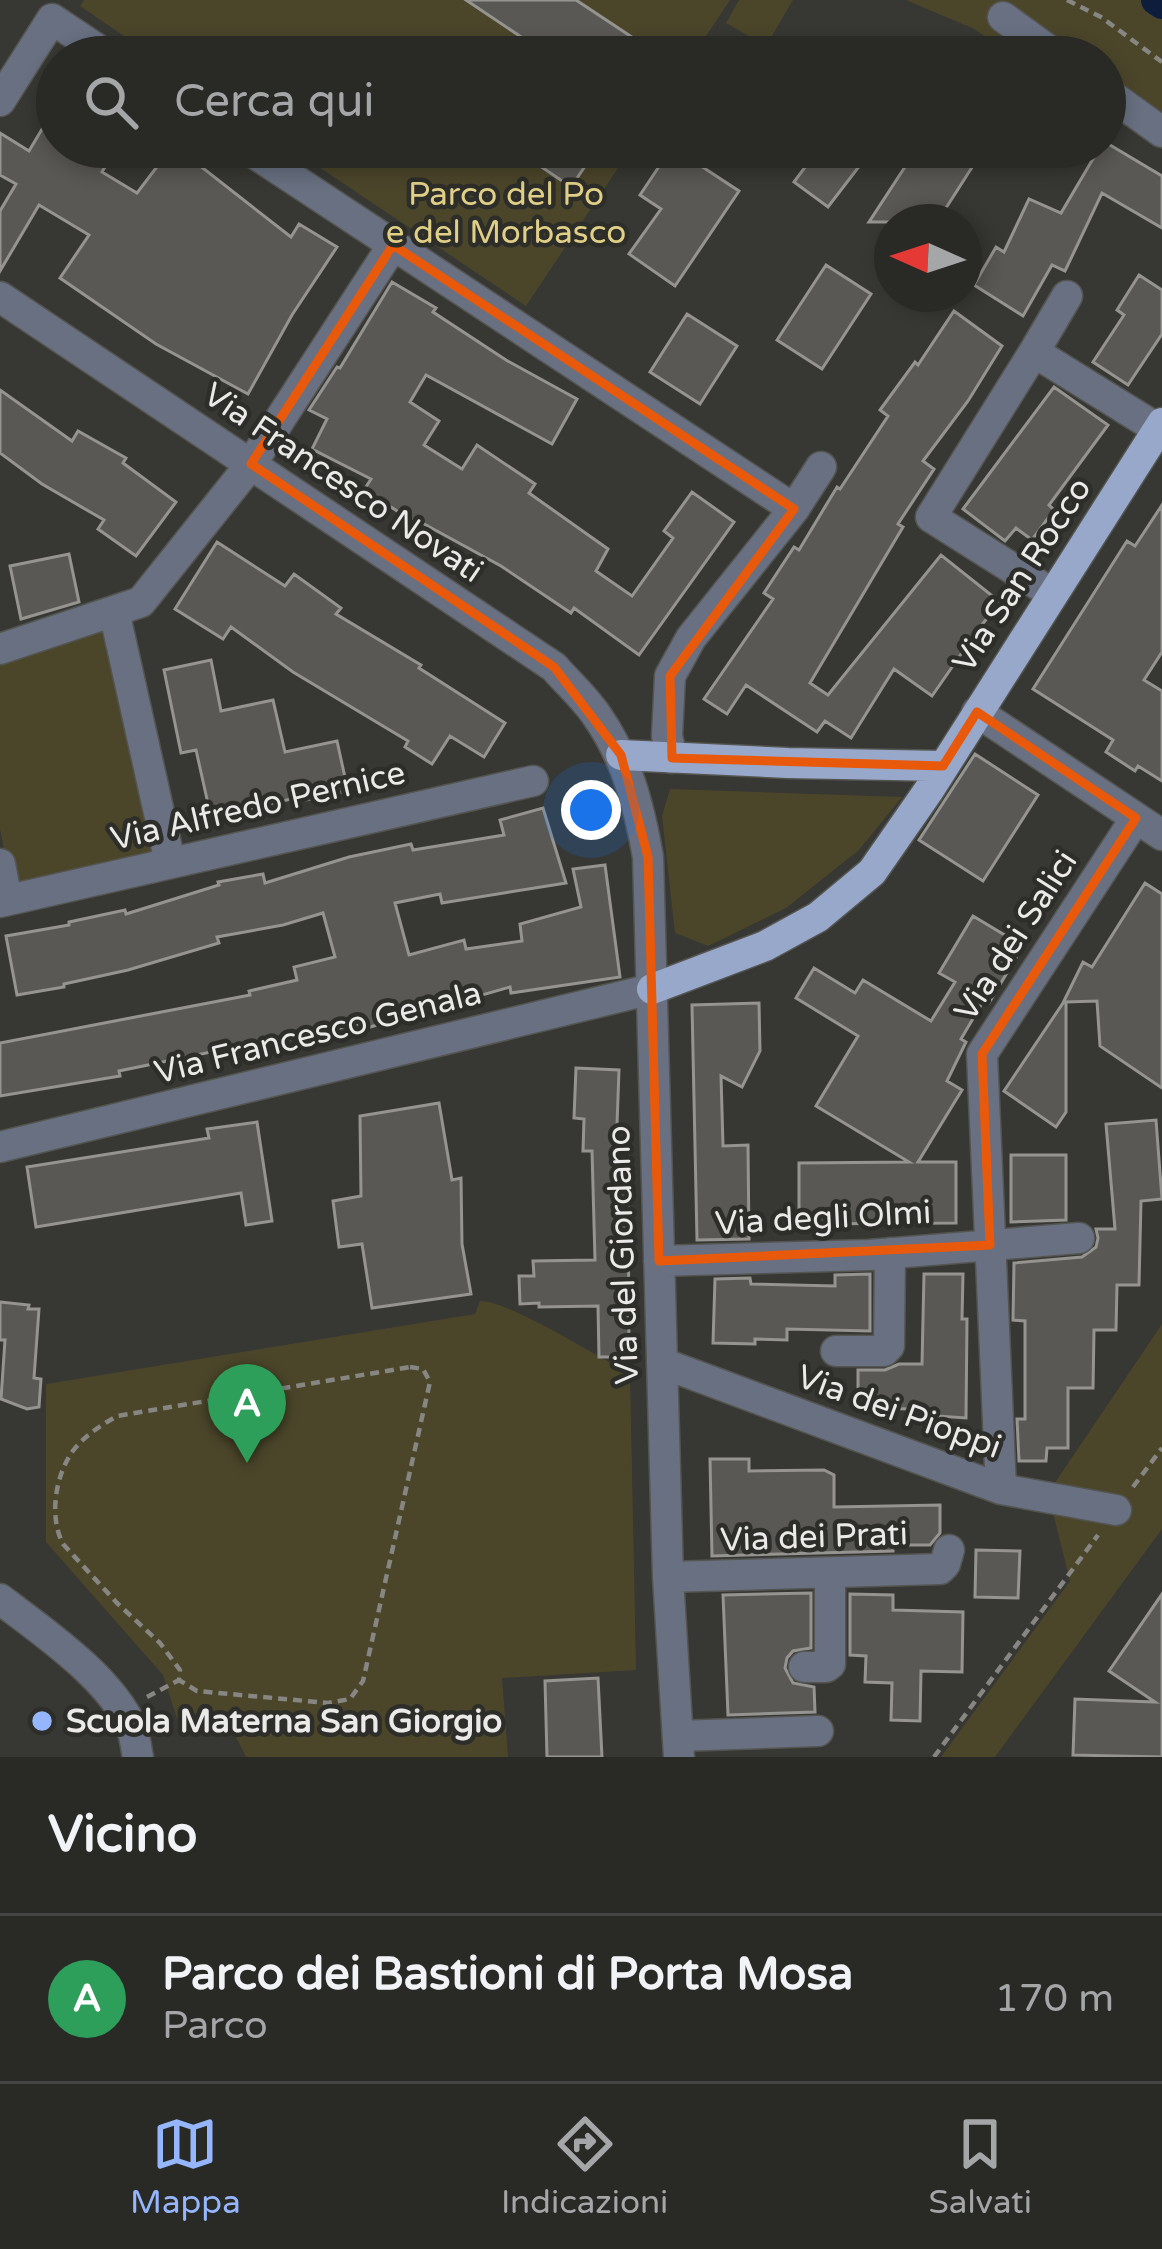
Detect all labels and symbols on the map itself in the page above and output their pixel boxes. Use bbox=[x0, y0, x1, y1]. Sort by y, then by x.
park label: Parco del Po e del Morbasco bbox=[386, 175, 626, 252]
north arrow bbox=[874, 204, 982, 312]
street label: Via Francesco Novati bbox=[196, 375, 490, 591]
street label: Via San Rocco bbox=[945, 470, 1099, 680]
street label: Via Alfredo Pernice bbox=[107, 753, 409, 859]
your location bbox=[561, 780, 621, 840]
street label: Via dei Salici bbox=[946, 843, 1086, 1029]
street label: Via Francesco Genala bbox=[151, 973, 485, 1093]
street label: Via del Giordano bbox=[599, 1125, 647, 1385]
street label: Via degli Olmi bbox=[714, 1193, 932, 1243]
street label: Via dei Pioppi bbox=[792, 1357, 1006, 1467]
pin: A bbox=[208, 1364, 286, 1463]
street label: Via dei Prati bbox=[720, 1514, 908, 1560]
place label: Scuola Materna San Giorgio bbox=[66, 1702, 502, 1741]
marker: Scuola Materna San Giorgio bbox=[29, 1708, 55, 1734]

